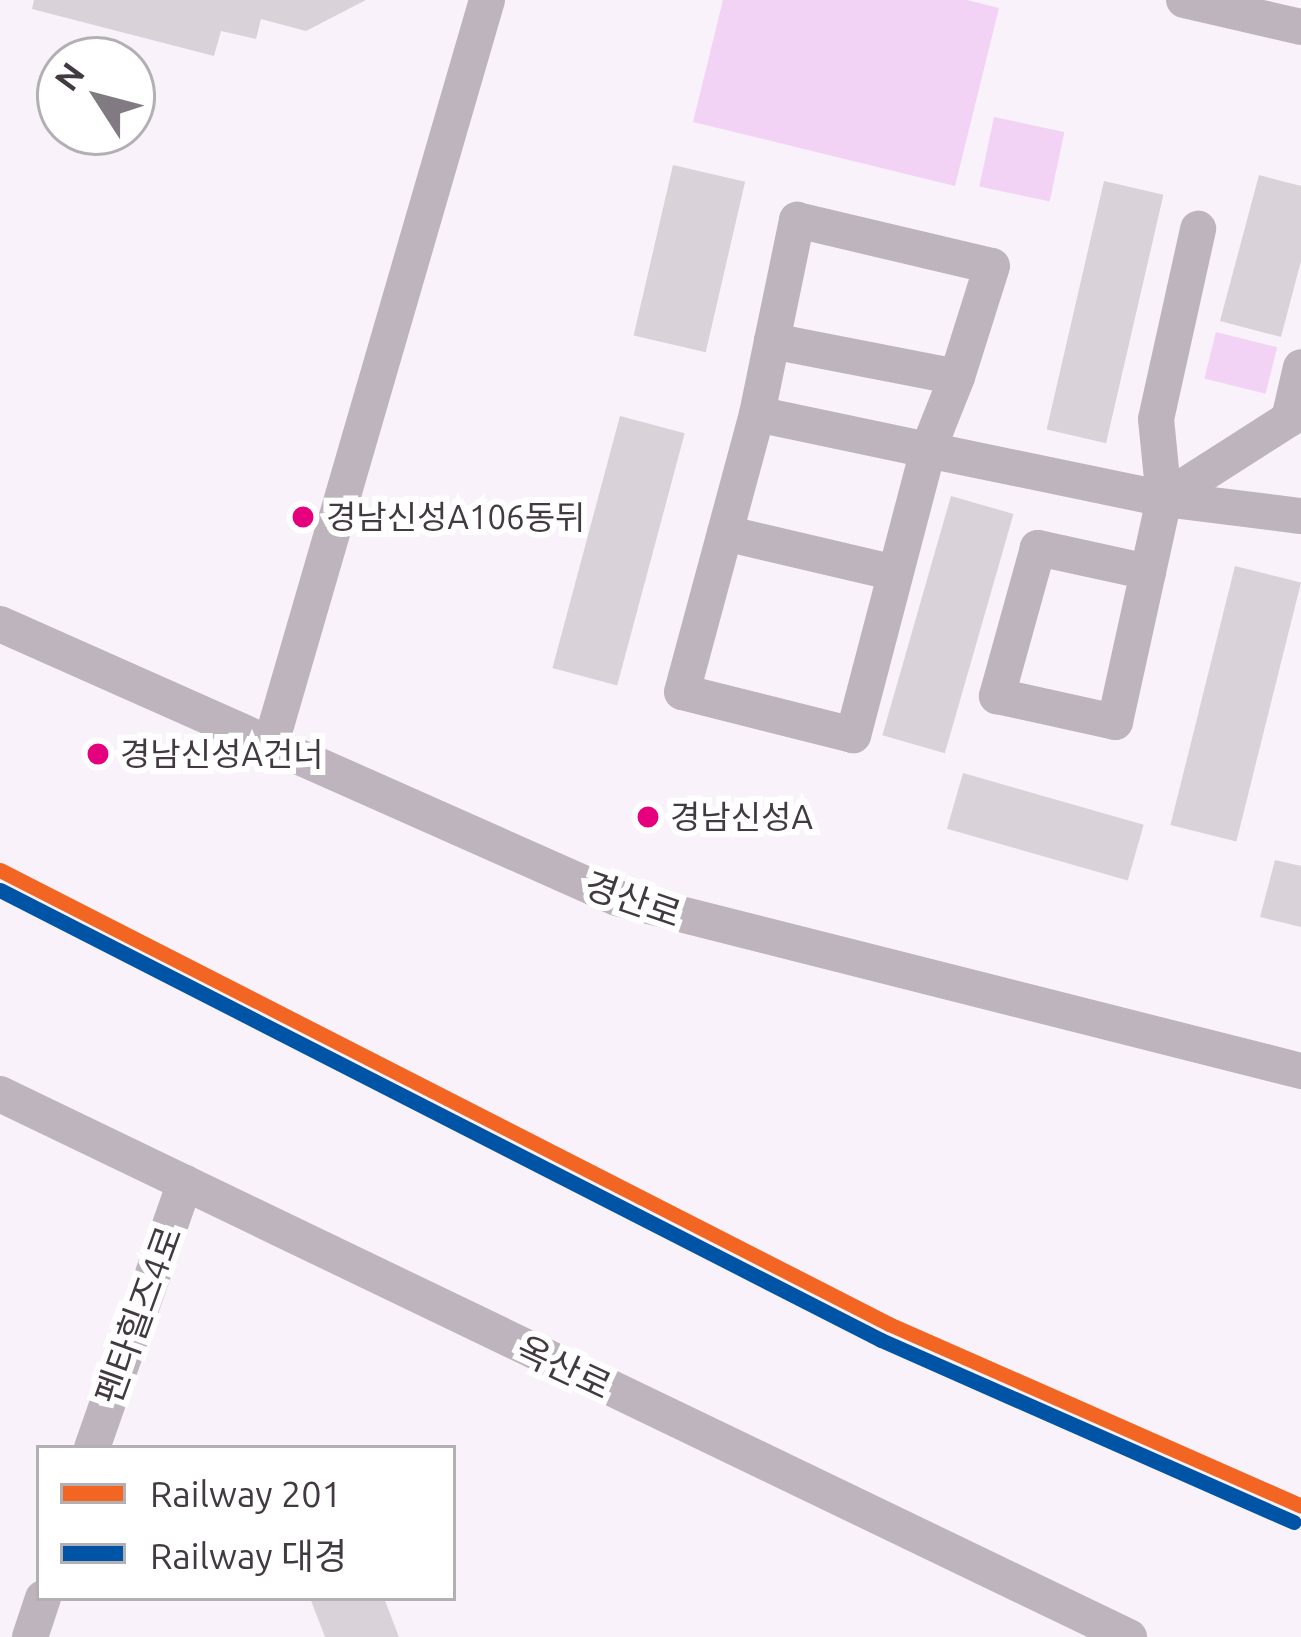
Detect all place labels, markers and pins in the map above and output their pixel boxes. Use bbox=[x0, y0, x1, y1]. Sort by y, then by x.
place label: 경남신성A106동뒤 bbox=[326, 497, 585, 537]
marker: 경남신성A106동뒤 bbox=[292, 506, 314, 528]
place label: 경남신성A건너 bbox=[120, 734, 324, 774]
marker: 경남신성A건너 bbox=[87, 743, 109, 765]
place label: 경남신성A bbox=[670, 797, 813, 837]
marker: 경남신성A bbox=[637, 806, 659, 828]

